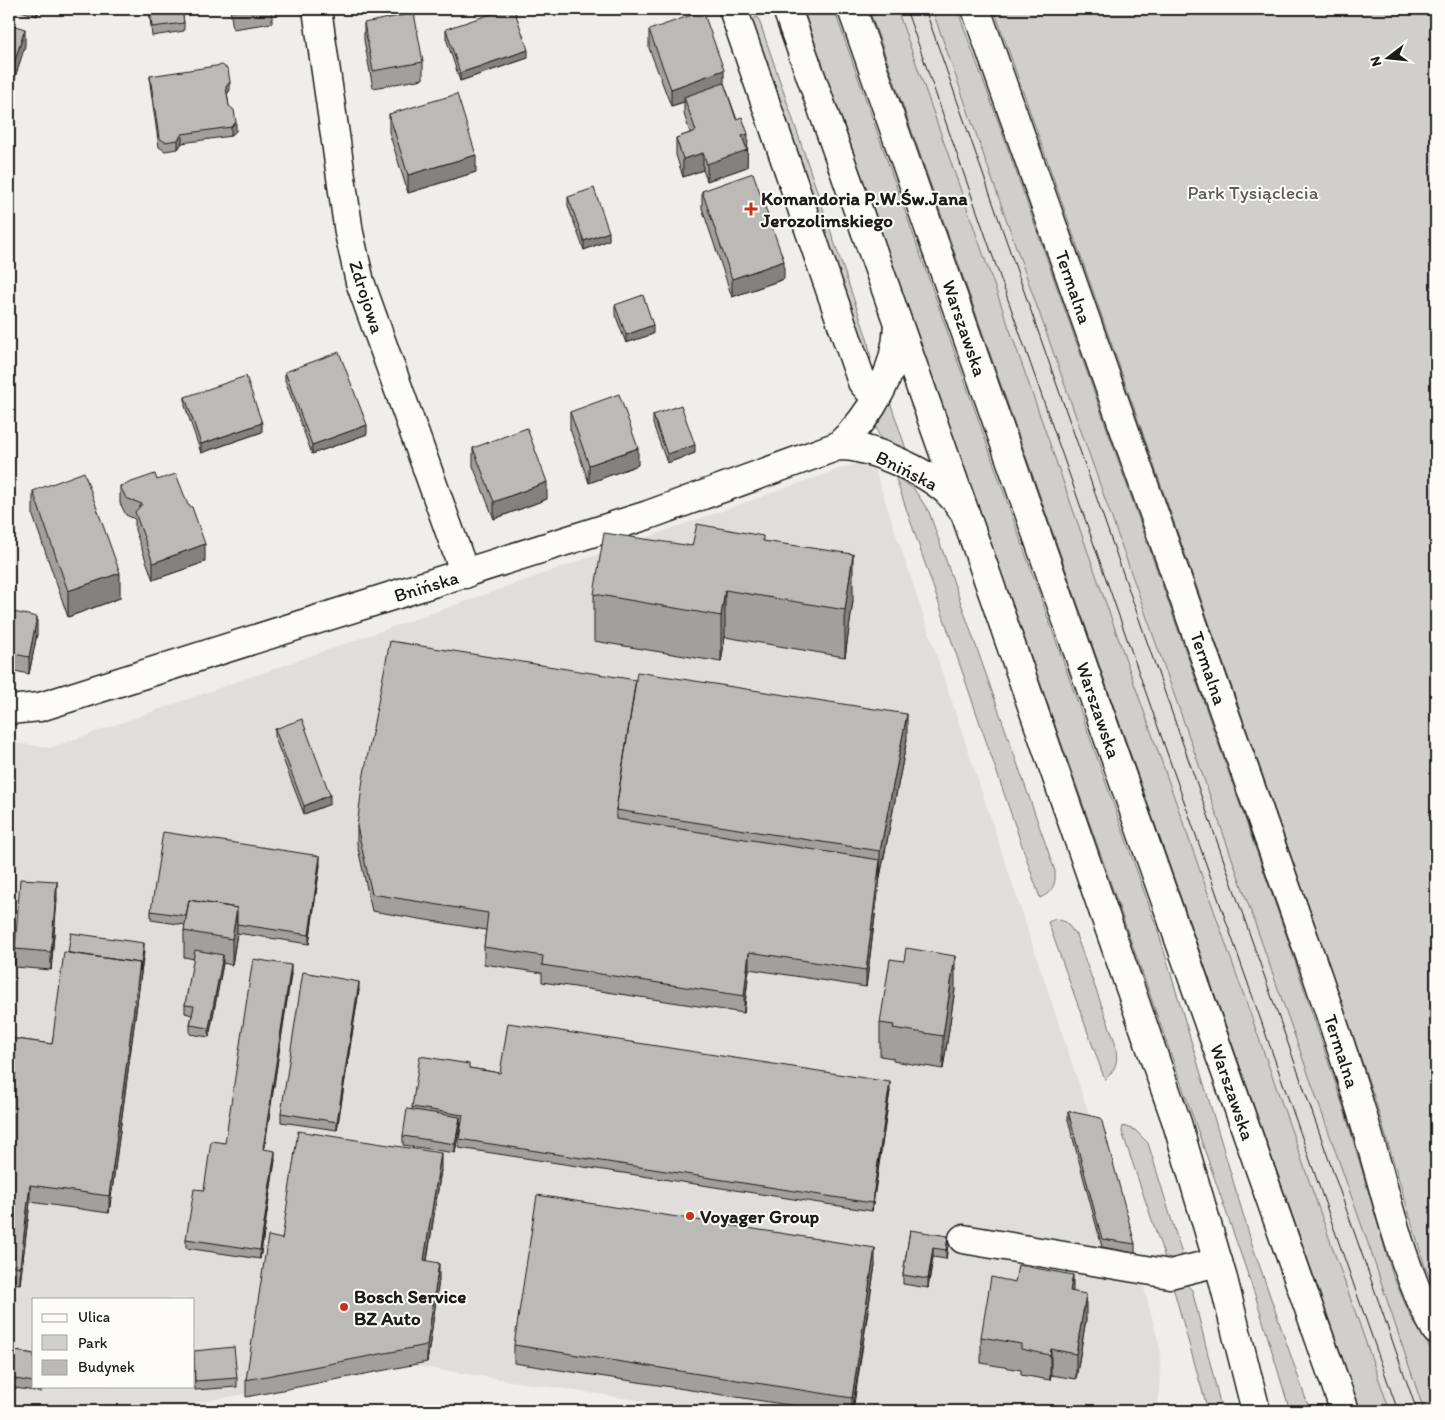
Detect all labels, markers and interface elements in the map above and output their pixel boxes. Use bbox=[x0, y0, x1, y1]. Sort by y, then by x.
north arrow bbox=[1362, 32, 1412, 82]
text: N bbox=[1367, 55, 1385, 68]
park label: Park Tysiąclecia bbox=[1187, 181, 1319, 204]
place label: Komandoria P.W.Św.Jana Jerozolimskiego bbox=[760, 187, 968, 232]
marker: Komandoria P.W.Św.Jana Jerozolimskiego bbox=[745, 203, 757, 215]
street label: Termalna bbox=[1050, 247, 1097, 327]
street label: Zdrojowa bbox=[344, 258, 389, 337]
street label: Warszawska bbox=[937, 277, 992, 380]
street label: Bnińska bbox=[872, 445, 942, 496]
street label: Bnińska bbox=[391, 566, 461, 607]
street label: Termalna bbox=[1185, 628, 1232, 708]
street label: Warszawska bbox=[1071, 659, 1126, 762]
street label: Termalna bbox=[1319, 1011, 1364, 1091]
street label: Warszawska bbox=[1205, 1041, 1260, 1144]
place label: Voyager Group bbox=[700, 1205, 819, 1228]
marker: Voyager Group bbox=[684, 1210, 696, 1222]
place label: Bosch Service BZ Auto bbox=[354, 1285, 466, 1330]
legend bbox=[32, 1298, 195, 1388]
marker: Bosch Service BZ Auto bbox=[338, 1301, 350, 1313]
text: Ulica bbox=[78, 1308, 111, 1326]
text: Park bbox=[78, 1334, 108, 1352]
text: Budynek bbox=[78, 1358, 135, 1376]

